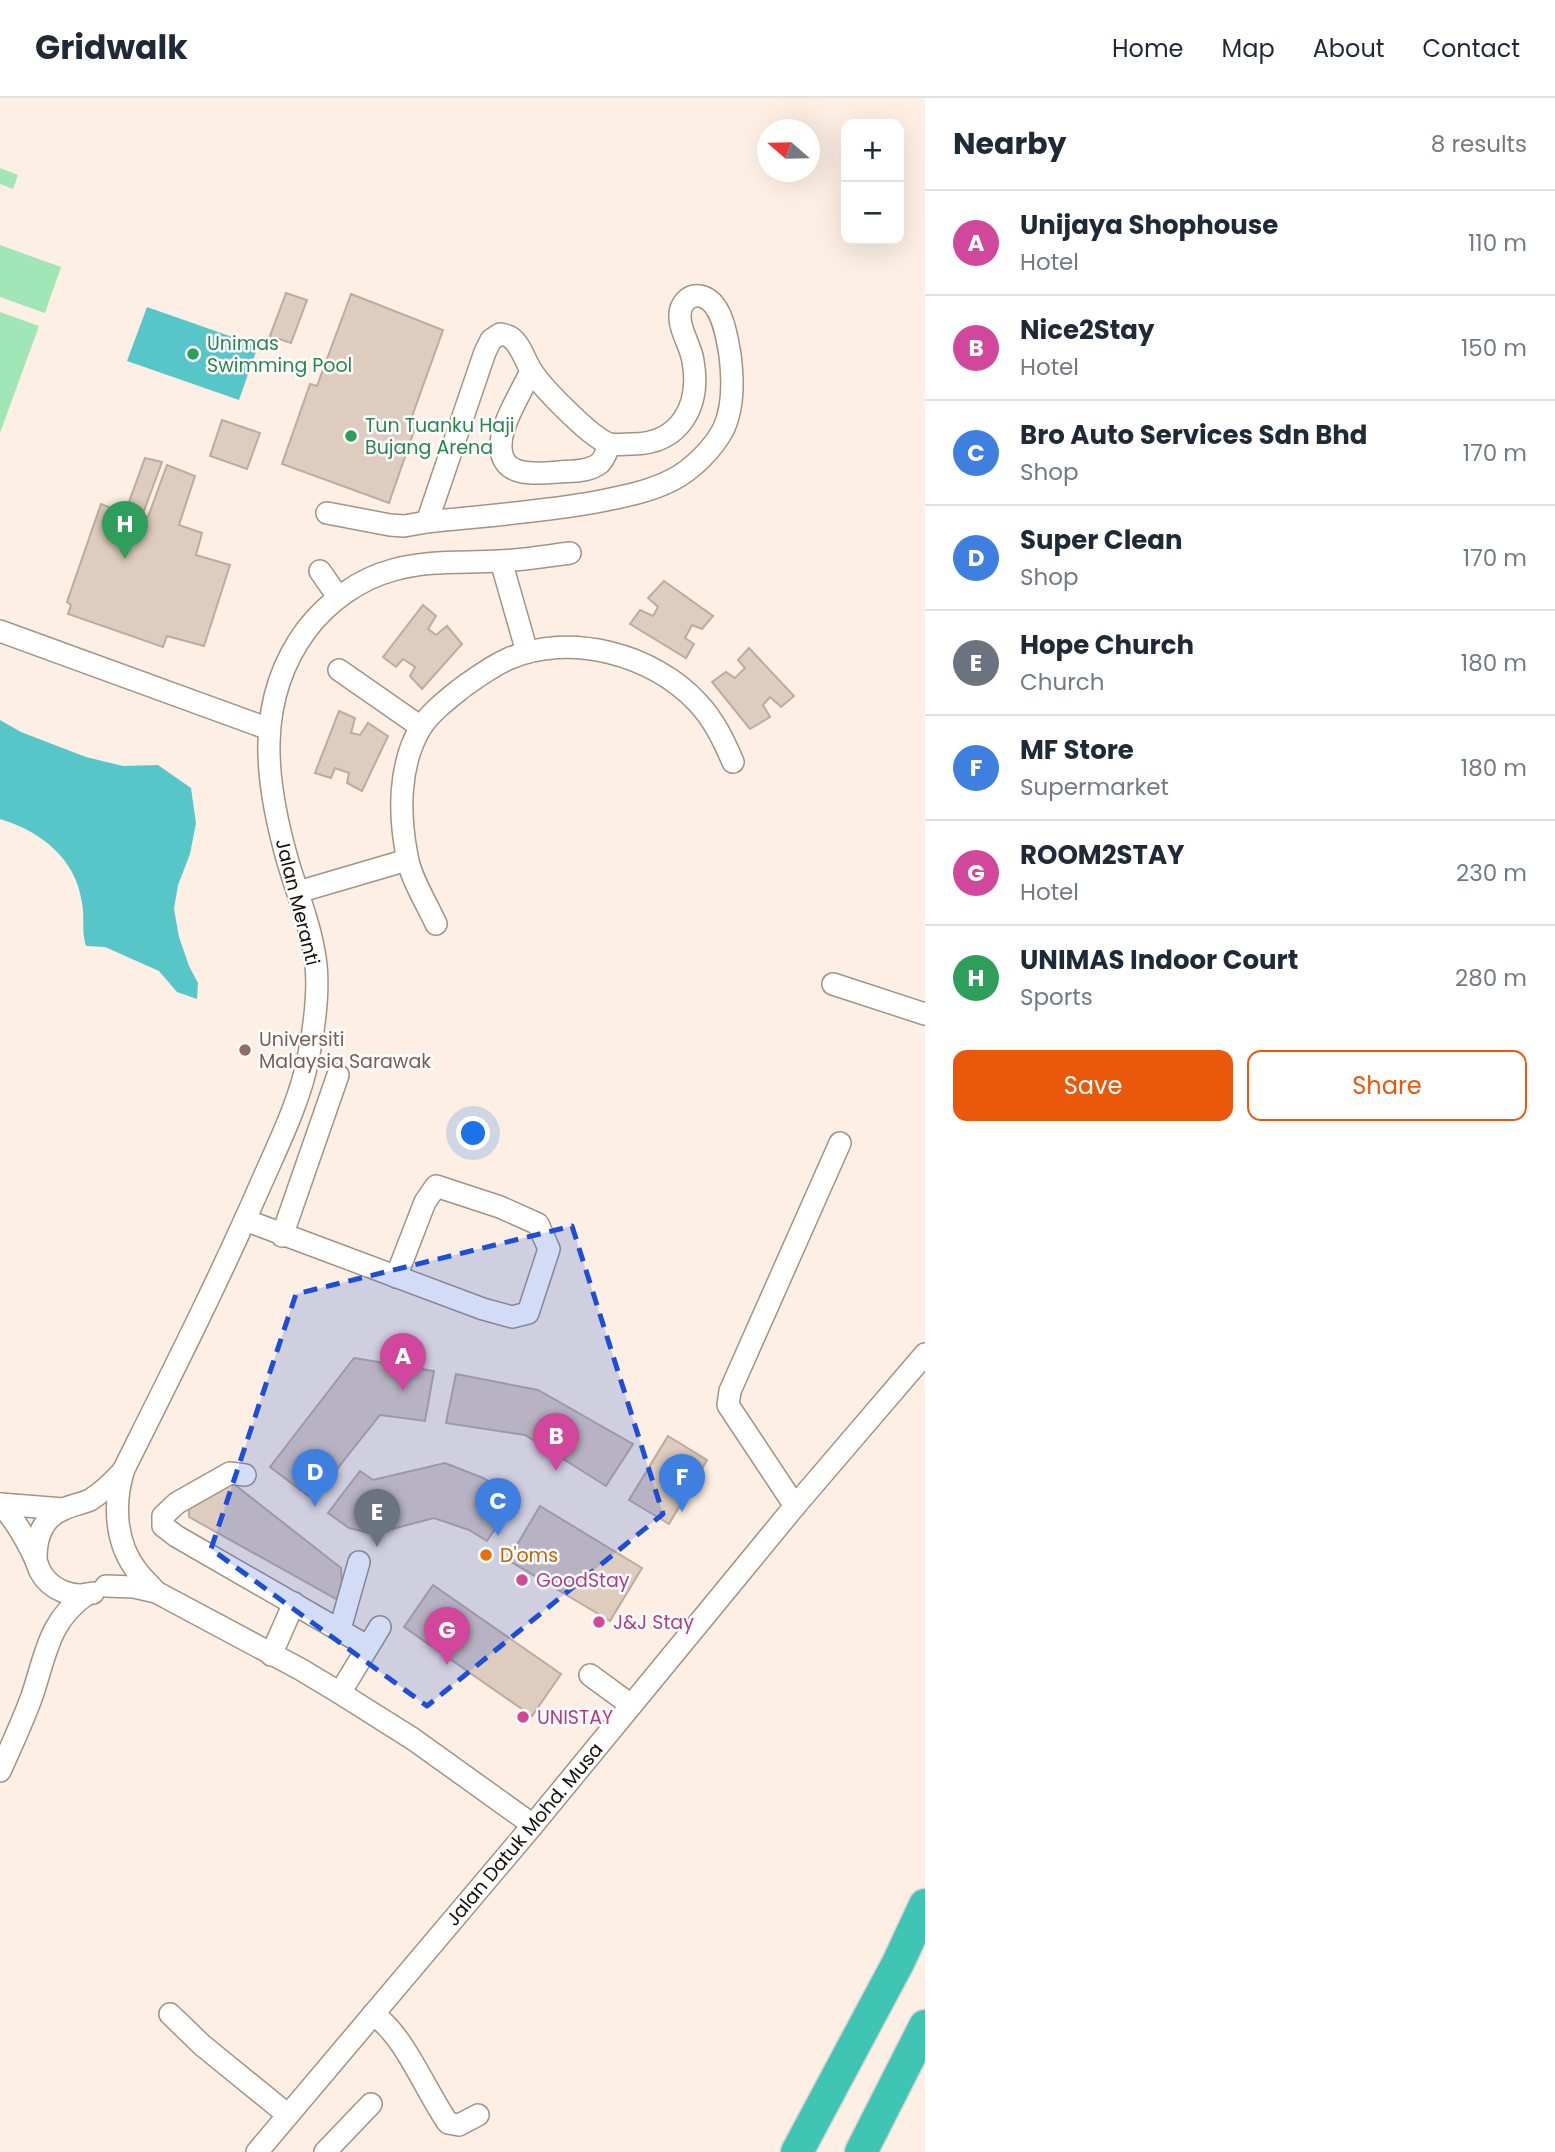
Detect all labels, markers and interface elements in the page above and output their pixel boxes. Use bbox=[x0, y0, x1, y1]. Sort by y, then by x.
text: Gridwalk bbox=[35, 24, 188, 71]
text: Home bbox=[1112, 32, 1184, 65]
text: Map bbox=[1222, 32, 1275, 65]
text: About bbox=[1313, 32, 1384, 65]
text: Contact bbox=[1422, 32, 1520, 65]
north arrow bbox=[757, 119, 820, 182]
map controls bbox=[841, 119, 904, 245]
button: + bbox=[841, 119, 904, 182]
text: Nearby bbox=[953, 122, 1067, 165]
text: 8 results bbox=[1431, 128, 1527, 160]
button: − bbox=[841, 182, 904, 245]
text: Unijaya Shophouse bbox=[1020, 207, 1278, 243]
text: A bbox=[968, 227, 984, 259]
text: 110 m bbox=[1468, 227, 1527, 259]
text: Hotel bbox=[1020, 246, 1079, 278]
text: Nice2Stay bbox=[1020, 312, 1154, 348]
place label: Unimas Swimming Pool bbox=[207, 330, 352, 379]
text: B bbox=[968, 332, 984, 364]
text: 150 m bbox=[1461, 332, 1527, 364]
marker: Unimas Swimming Pool bbox=[185, 346, 201, 362]
text: Hotel bbox=[1020, 351, 1079, 383]
place label: Tun Tuanku Haji Bujang Arena bbox=[365, 412, 515, 461]
text: Bro Auto Services Sdn Bhd bbox=[1020, 417, 1368, 453]
marker: Tun Tuanku Haji Bujang Arena bbox=[343, 428, 359, 444]
text: C bbox=[967, 437, 985, 469]
text: 170 m bbox=[1463, 437, 1527, 469]
text: Shop bbox=[1020, 456, 1079, 488]
pin: H bbox=[102, 501, 148, 559]
text: Super Clean bbox=[1020, 522, 1183, 558]
text: D bbox=[968, 542, 984, 574]
text: 170 m bbox=[1463, 542, 1527, 574]
text: Shop bbox=[1020, 561, 1079, 593]
text: Hope Church bbox=[1020, 627, 1194, 663]
text: E bbox=[970, 647, 982, 679]
text: 180 m bbox=[1461, 647, 1527, 679]
text: Church bbox=[1020, 666, 1104, 698]
text: MF Store bbox=[1020, 732, 1134, 768]
text: F bbox=[970, 752, 982, 784]
text: 180 m bbox=[1461, 752, 1527, 784]
text: Supermarket bbox=[1020, 771, 1169, 803]
street label: Jalan Meranti bbox=[269, 836, 326, 968]
text: ROOM2STAY bbox=[1020, 837, 1185, 873]
text: G bbox=[967, 857, 985, 889]
text: 230 m bbox=[1456, 857, 1527, 889]
text: Hotel bbox=[1020, 876, 1079, 908]
text: UNIMAS Indoor Court bbox=[1020, 942, 1298, 978]
text: H bbox=[968, 962, 984, 994]
text: 280 m bbox=[1455, 962, 1527, 994]
text: Sports bbox=[1020, 981, 1093, 1013]
place label: Universiti Malaysia Sarawak bbox=[259, 1026, 431, 1075]
marker: Universiti Malaysia Sarawak bbox=[237, 1042, 253, 1058]
button: Save bbox=[953, 1050, 1233, 1121]
button: Share bbox=[1247, 1050, 1527, 1121]
your location bbox=[456, 1116, 490, 1150]
pin: A bbox=[380, 1333, 426, 1391]
pin: B bbox=[533, 1413, 579, 1471]
pin: D bbox=[292, 1449, 338, 1507]
pin: F bbox=[659, 1454, 705, 1512]
pin: C bbox=[475, 1478, 521, 1536]
pin: E bbox=[354, 1489, 400, 1547]
place label: D'oms bbox=[500, 1542, 558, 1569]
marker: D'oms bbox=[478, 1547, 494, 1563]
place label: GoodStay bbox=[536, 1567, 630, 1594]
marker: GoodStay bbox=[514, 1572, 530, 1588]
pin: G bbox=[424, 1607, 470, 1665]
place label: J&J Stay bbox=[613, 1609, 694, 1636]
marker: J&J Stay bbox=[591, 1614, 607, 1630]
place label: UNISTAY bbox=[537, 1704, 613, 1731]
marker: UNISTAY bbox=[515, 1709, 531, 1725]
street label: Jalan Datuk Mohd. Musa bbox=[440, 1737, 609, 1932]

